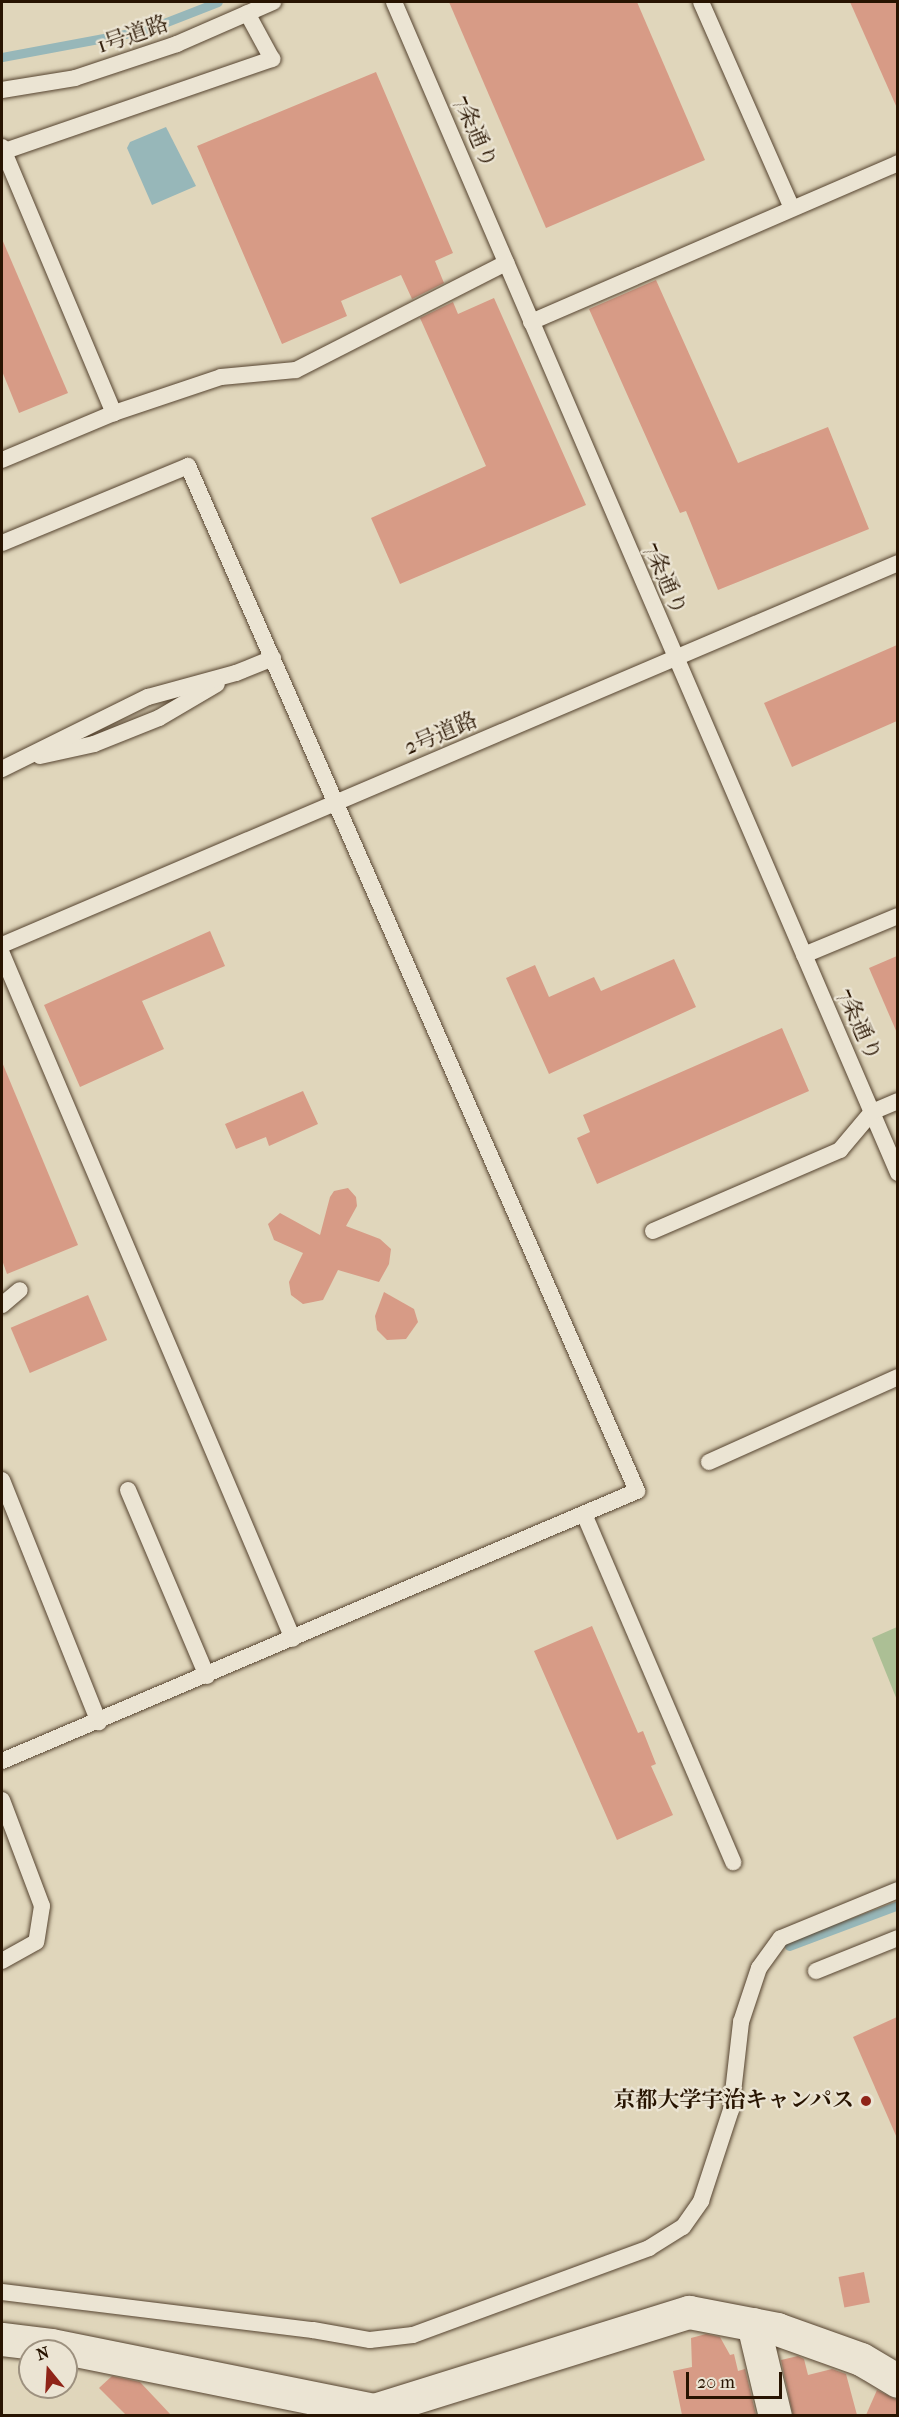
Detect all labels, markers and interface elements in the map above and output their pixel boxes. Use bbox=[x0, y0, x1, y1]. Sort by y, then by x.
street label: 1号道路 bbox=[94, 10, 172, 60]
street label: 7条通り bbox=[448, 92, 502, 172]
street label: 7条通り bbox=[638, 539, 692, 619]
street label: 2号道路 bbox=[400, 707, 482, 761]
street label: 7条通り bbox=[831, 985, 887, 1065]
place label: 京都大学宇治キャンパス bbox=[612, 2088, 854, 2114]
marker: 京都大学宇治キャンパス bbox=[859, 2094, 873, 2108]
north arrow bbox=[18, 2339, 78, 2399]
text: N bbox=[34, 2342, 52, 2364]
scale bar bbox=[689, 2360, 785, 2398]
text: 20 m bbox=[697, 2372, 735, 2393]

